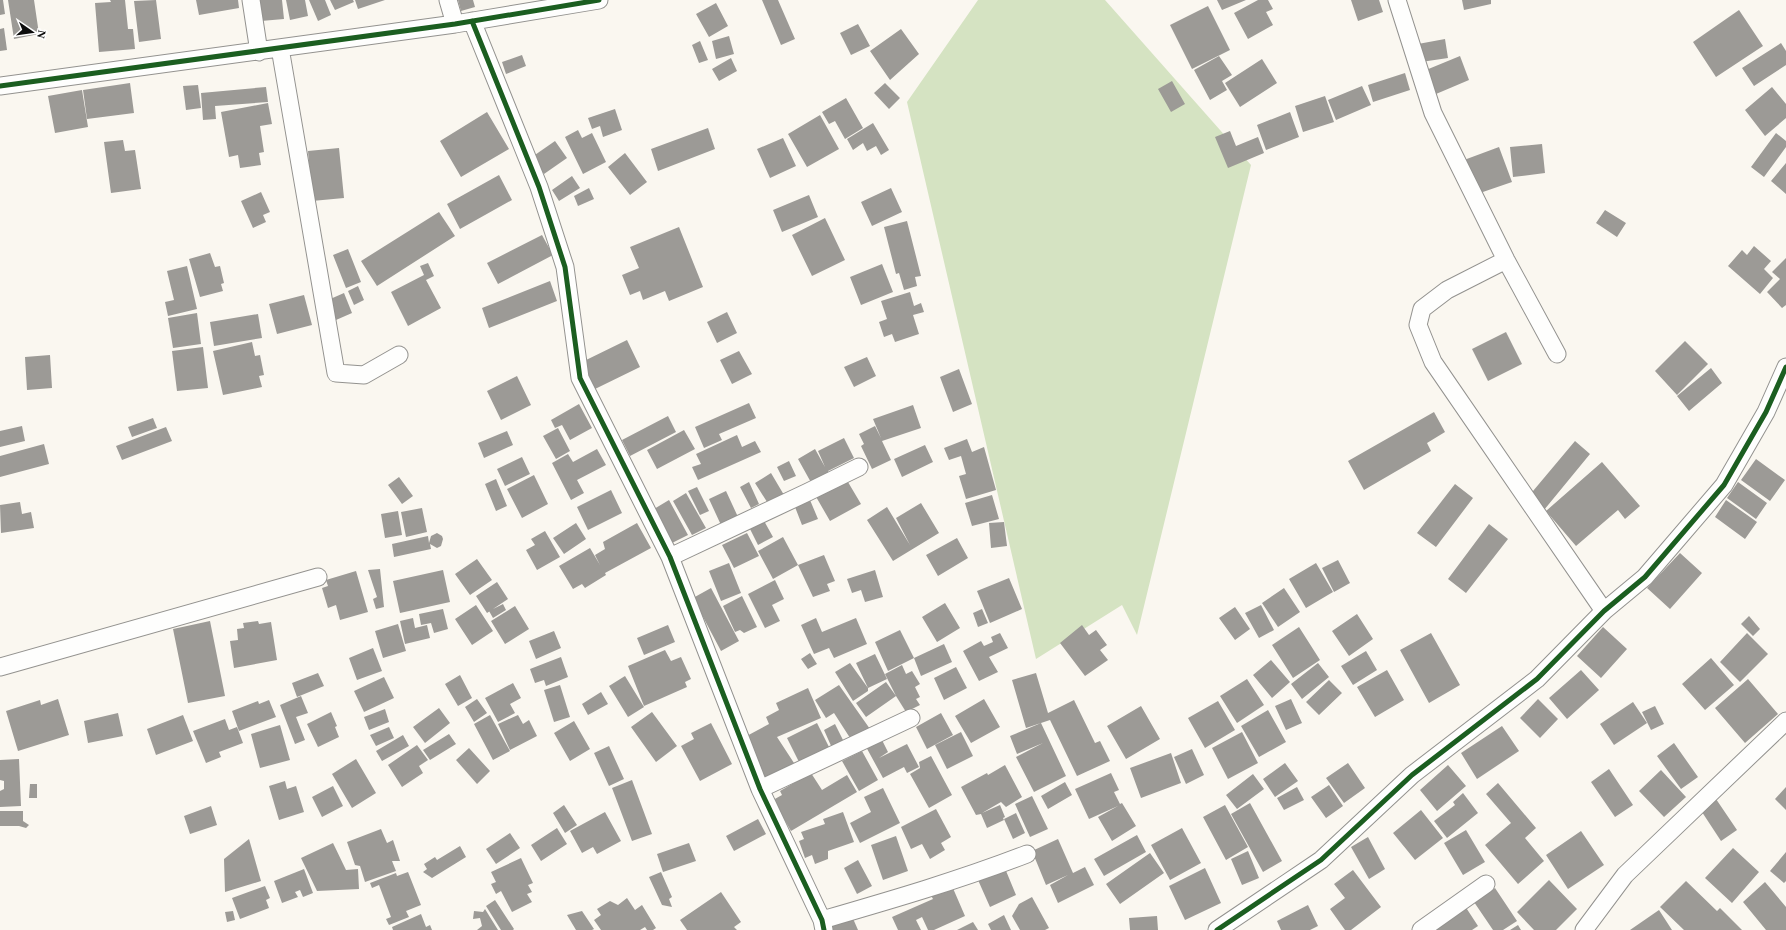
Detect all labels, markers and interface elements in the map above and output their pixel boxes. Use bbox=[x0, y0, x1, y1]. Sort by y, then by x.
north arrow bbox=[12, 12, 52, 52]
text: N bbox=[35, 29, 48, 40]

